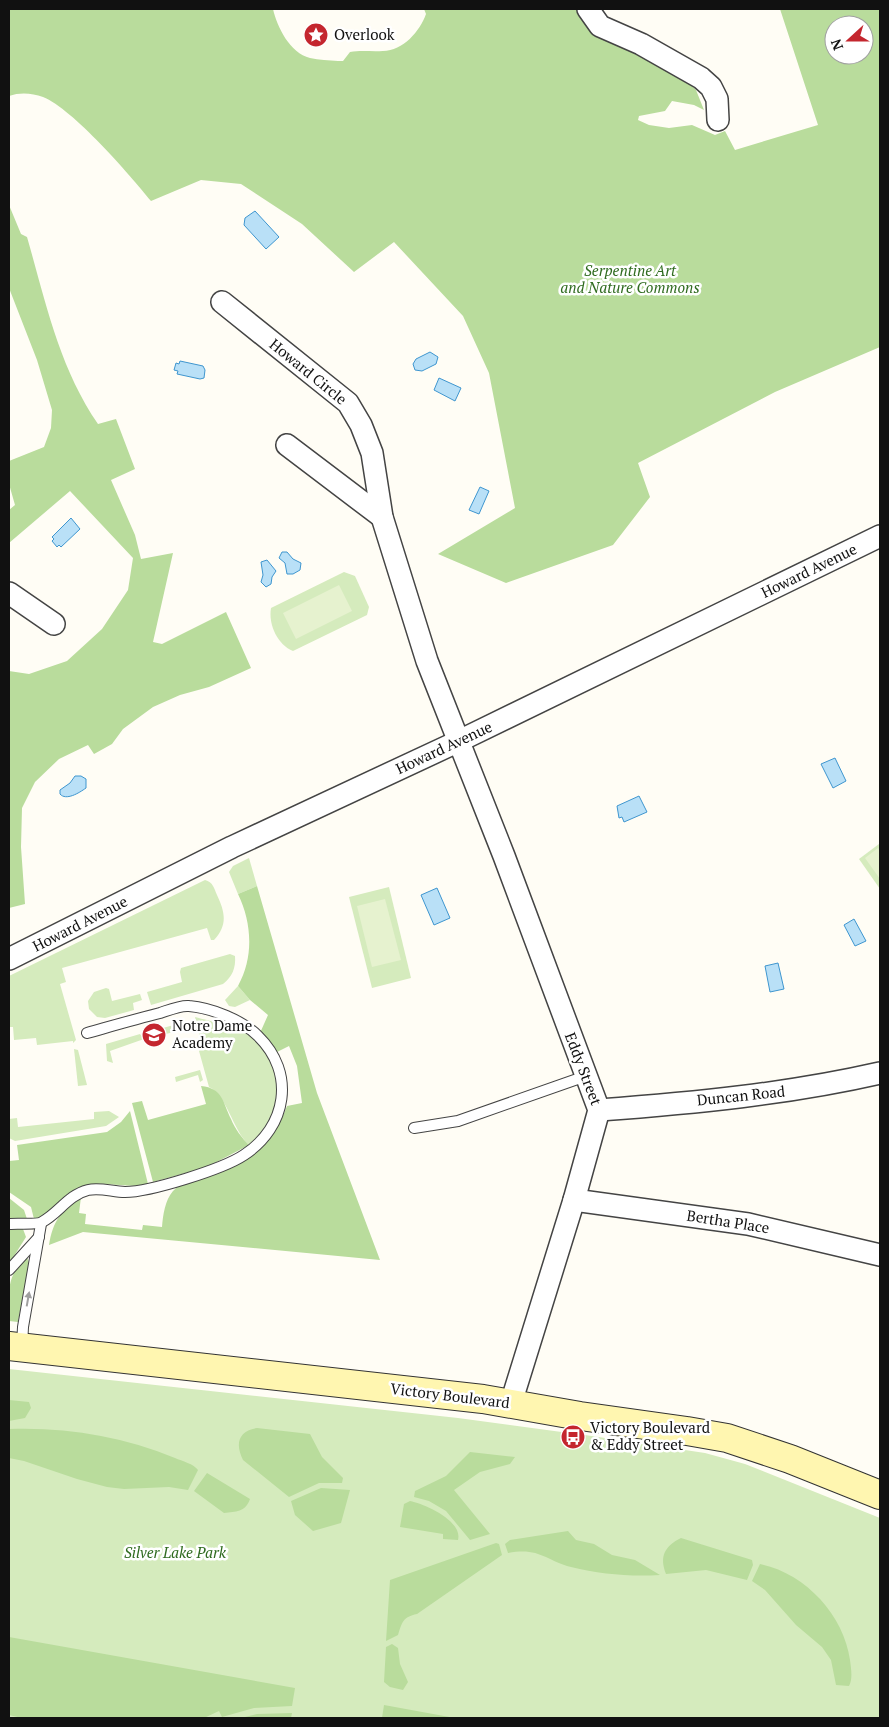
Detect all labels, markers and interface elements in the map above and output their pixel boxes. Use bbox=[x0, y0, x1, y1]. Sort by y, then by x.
north arrow bbox=[824, 15, 874, 65]
place icon: Overlook bbox=[303, 22, 329, 48]
place label: Overlook bbox=[334, 24, 395, 44]
text: N bbox=[825, 36, 847, 53]
park label: Serpentine Art and Nature Commons bbox=[560, 260, 700, 297]
street label: Howard Circle bbox=[266, 334, 352, 409]
street label: Howard Avenue bbox=[757, 538, 860, 602]
street label: Howard Avenue bbox=[392, 716, 495, 778]
street label: Howard Avenue bbox=[29, 891, 130, 956]
place label: Notre Dame Academy bbox=[172, 1015, 252, 1052]
school or university icon: Notre Dame Academy bbox=[141, 1022, 167, 1048]
street label: Eddy Street bbox=[561, 1029, 607, 1108]
street label: Duncan Road bbox=[696, 1080, 786, 1110]
street label: Bertha Place bbox=[685, 1205, 771, 1237]
one-way arrow bbox=[25, 1291, 33, 1307]
street label: Victory Boulevard bbox=[389, 1378, 511, 1412]
place label: Victory Boulevard & Eddy Street bbox=[590, 1417, 710, 1454]
bus stop icon: Victory Boulevard & Eddy Street bbox=[560, 1424, 586, 1450]
park label: Silver Lake Park bbox=[124, 1542, 227, 1562]

